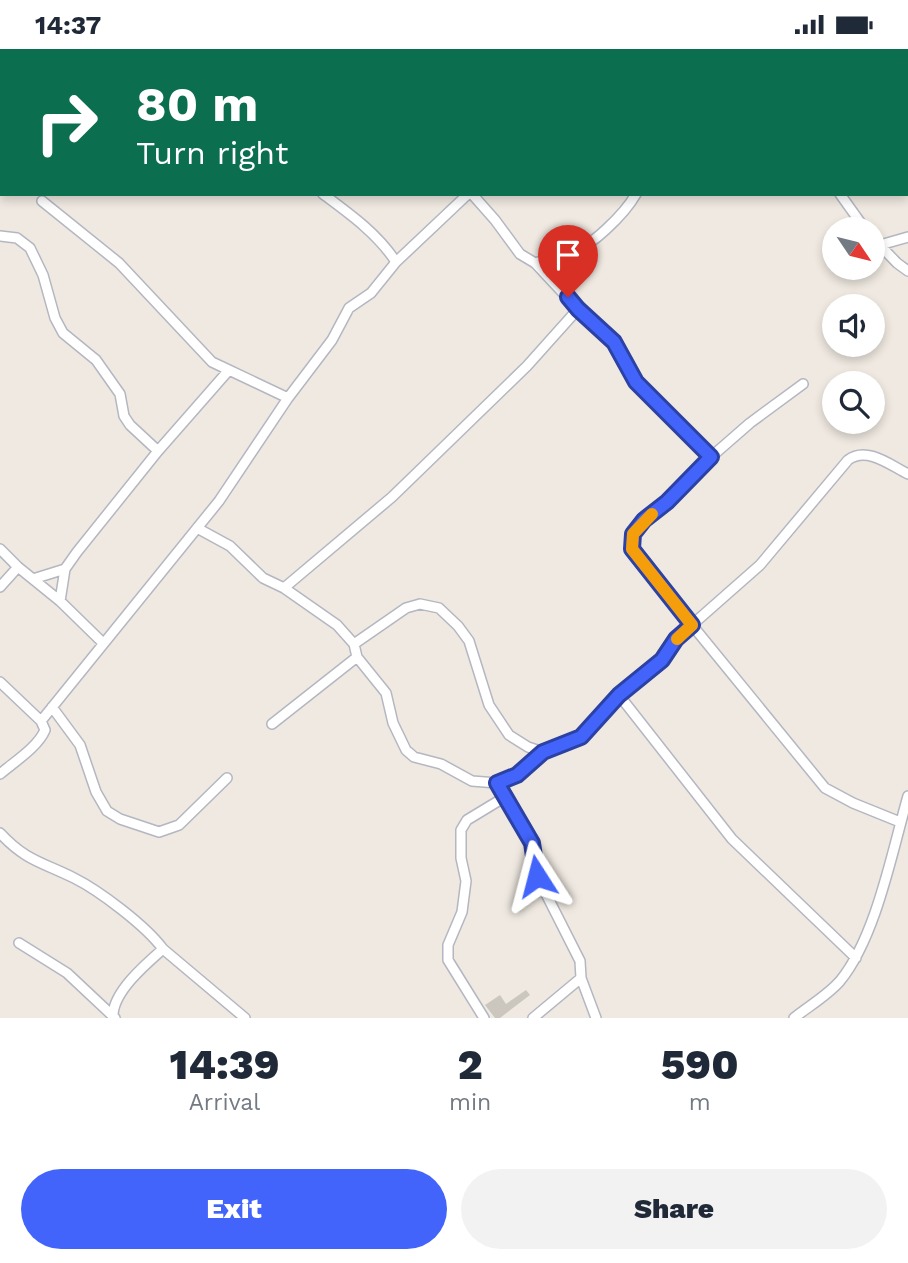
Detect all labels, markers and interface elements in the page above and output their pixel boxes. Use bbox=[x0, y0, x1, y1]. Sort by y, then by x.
text: 14:37 bbox=[35, 10, 101, 40]
text: 80 m bbox=[136, 75, 258, 133]
icon: right bbox=[21, 77, 112, 168]
text: Turn right bbox=[136, 134, 288, 172]
north arrow bbox=[822, 217, 886, 280]
map controls bbox=[822, 217, 885, 434]
pin bbox=[538, 225, 598, 297]
icon: arrive bbox=[549, 236, 587, 274]
button: sound bbox=[822, 294, 885, 357]
button: search bbox=[822, 371, 885, 434]
position arrow bbox=[500, 839, 574, 913]
text: 14:39 bbox=[169, 1040, 280, 1089]
text: 2 bbox=[458, 1040, 483, 1089]
text: 590 bbox=[661, 1040, 739, 1089]
text: Arrival bbox=[189, 1089, 260, 1116]
text: min bbox=[449, 1089, 491, 1116]
text: m bbox=[689, 1089, 711, 1116]
button: Exit bbox=[21, 1169, 447, 1249]
button: Share bbox=[461, 1169, 887, 1249]

